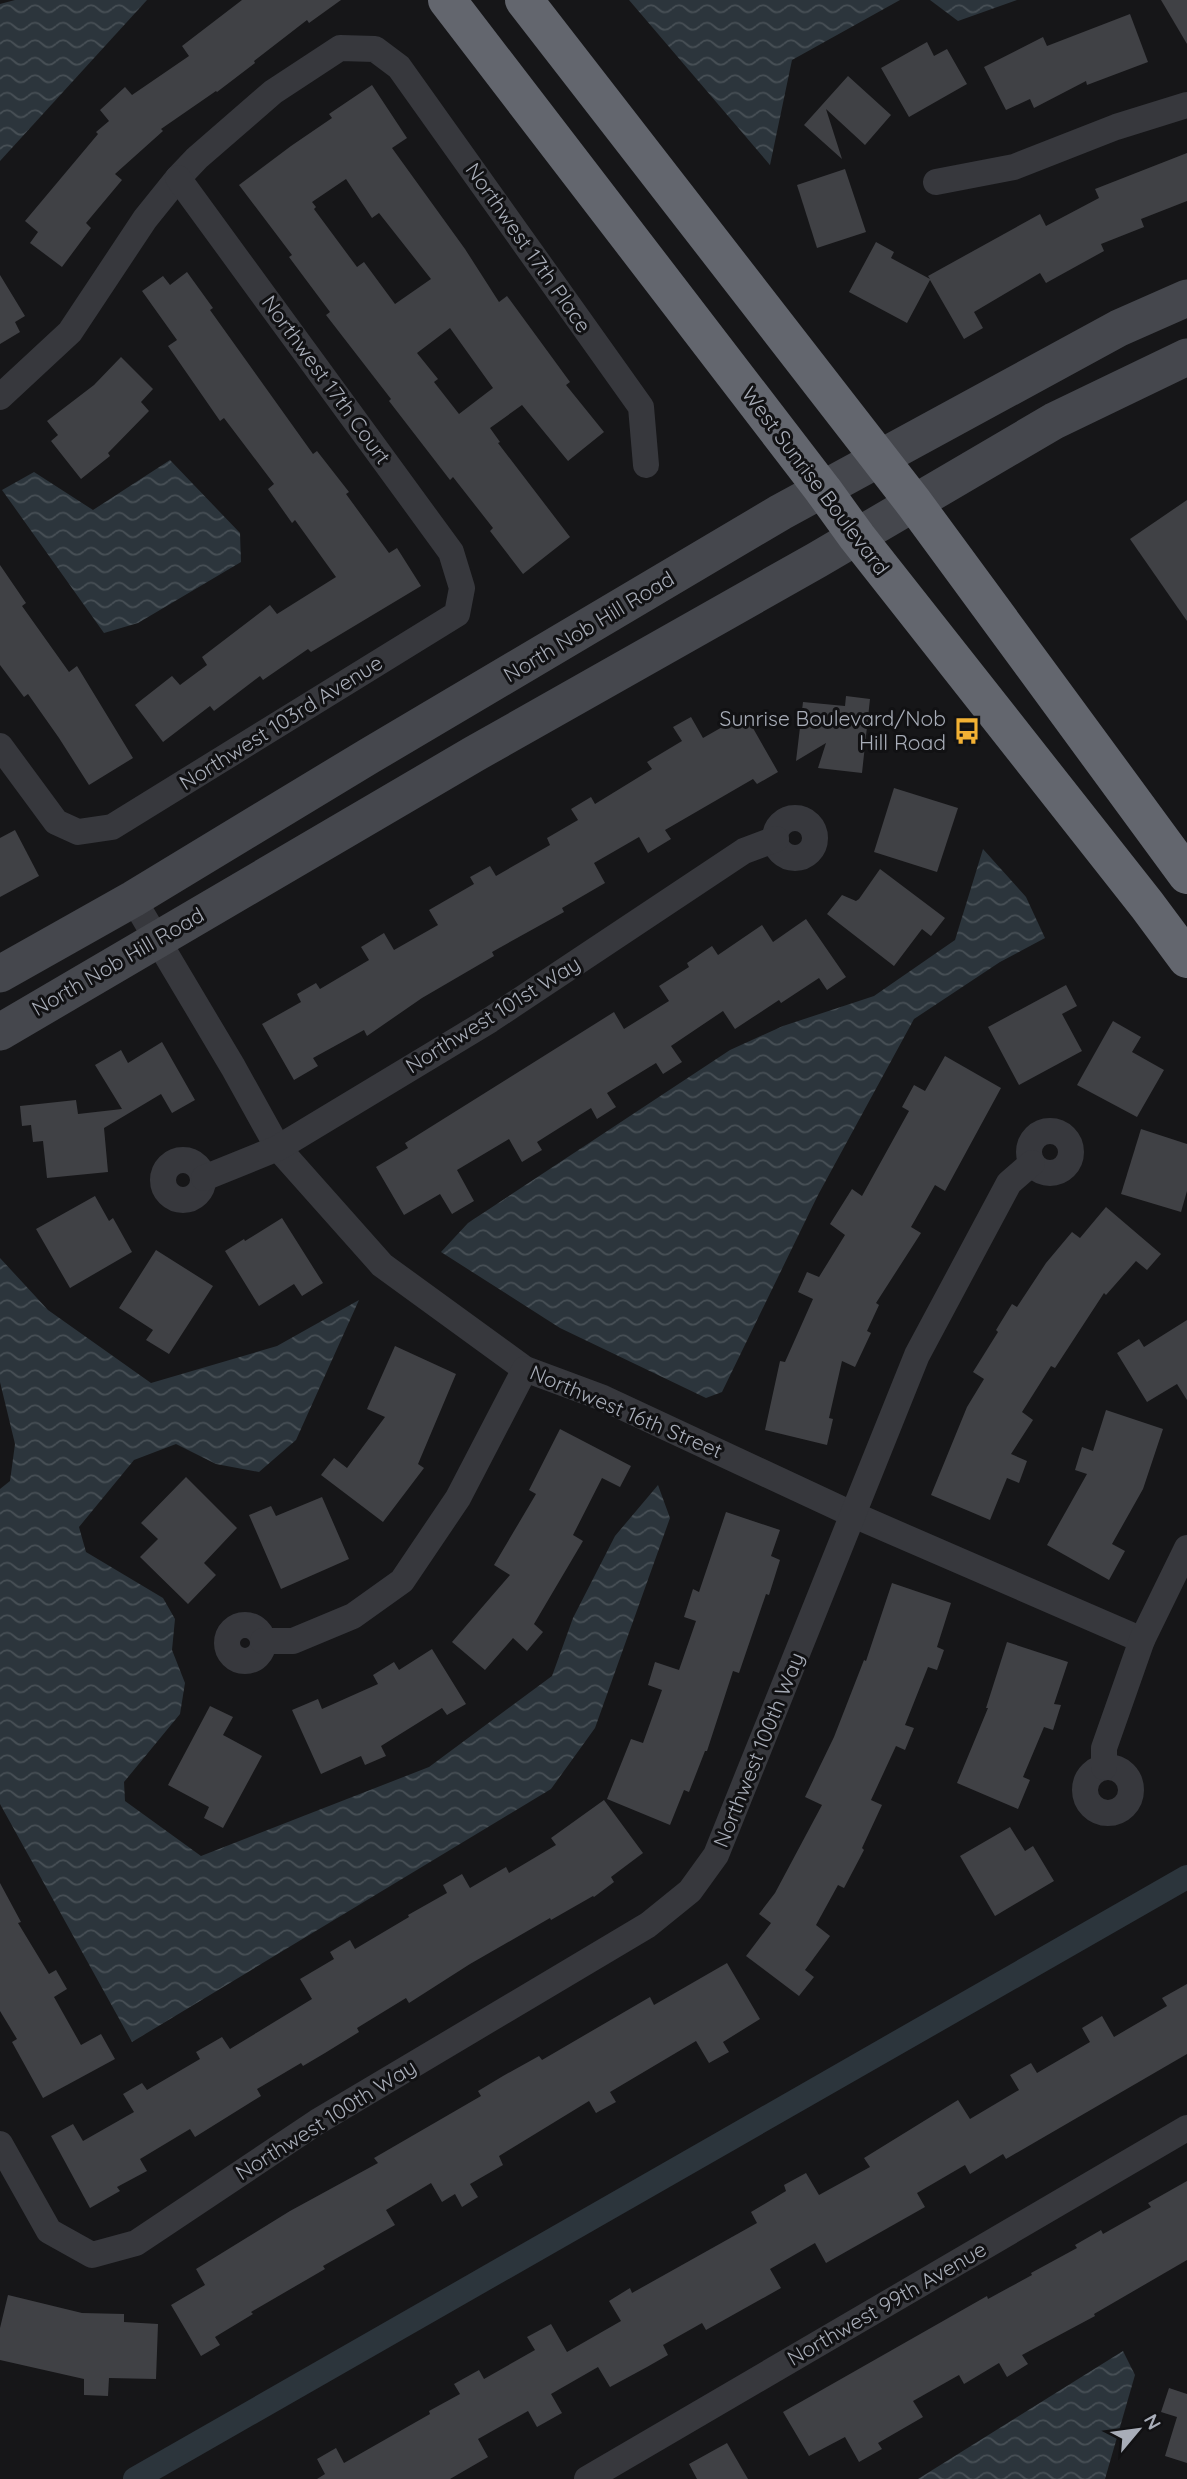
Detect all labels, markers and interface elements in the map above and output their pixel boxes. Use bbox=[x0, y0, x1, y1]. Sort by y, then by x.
street label: Northwest 17th Place bbox=[460, 157, 597, 337]
street label: Northwest 17th Court bbox=[257, 290, 397, 469]
street label: West Sunrise Boulevard bbox=[736, 381, 895, 580]
street label: North Nob Hill Road bbox=[498, 565, 678, 687]
street label: Northwest 103rd Avenue bbox=[174, 649, 387, 795]
place label: Sunrise Boulevard/Nob Hill Road bbox=[720, 705, 946, 755]
bus stop icon: Sunrise Boulevard/Nob Hill Road bbox=[952, 716, 982, 746]
street label: North Nob Hill Road bbox=[27, 901, 208, 1021]
street label: Northwest 101st Way bbox=[400, 950, 585, 1078]
street label: Northwest 16th Street bbox=[526, 1359, 727, 1463]
street label: Northwest 100th Way bbox=[707, 1648, 809, 1851]
street label: Northwest 100th Way bbox=[230, 2053, 420, 2185]
street label: Northwest 99th Avenue bbox=[782, 2236, 991, 2371]
north arrow bbox=[1103, 2395, 1173, 2465]
text: N bbox=[1139, 2410, 1167, 2434]

